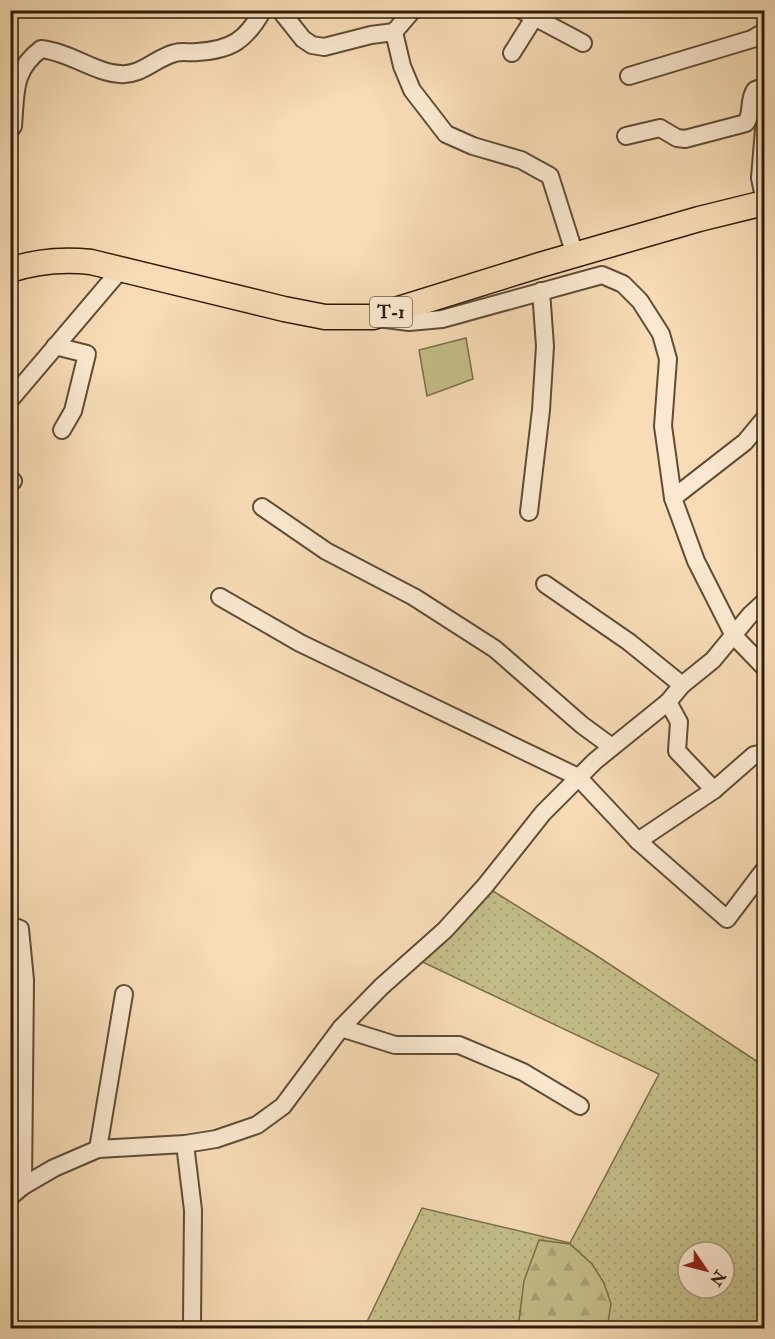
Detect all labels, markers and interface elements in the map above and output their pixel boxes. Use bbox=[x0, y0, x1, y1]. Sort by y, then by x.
road number: T-1 bbox=[370, 297, 412, 327]
north arrow bbox=[676, 1240, 736, 1300]
text: N bbox=[705, 1266, 730, 1290]

